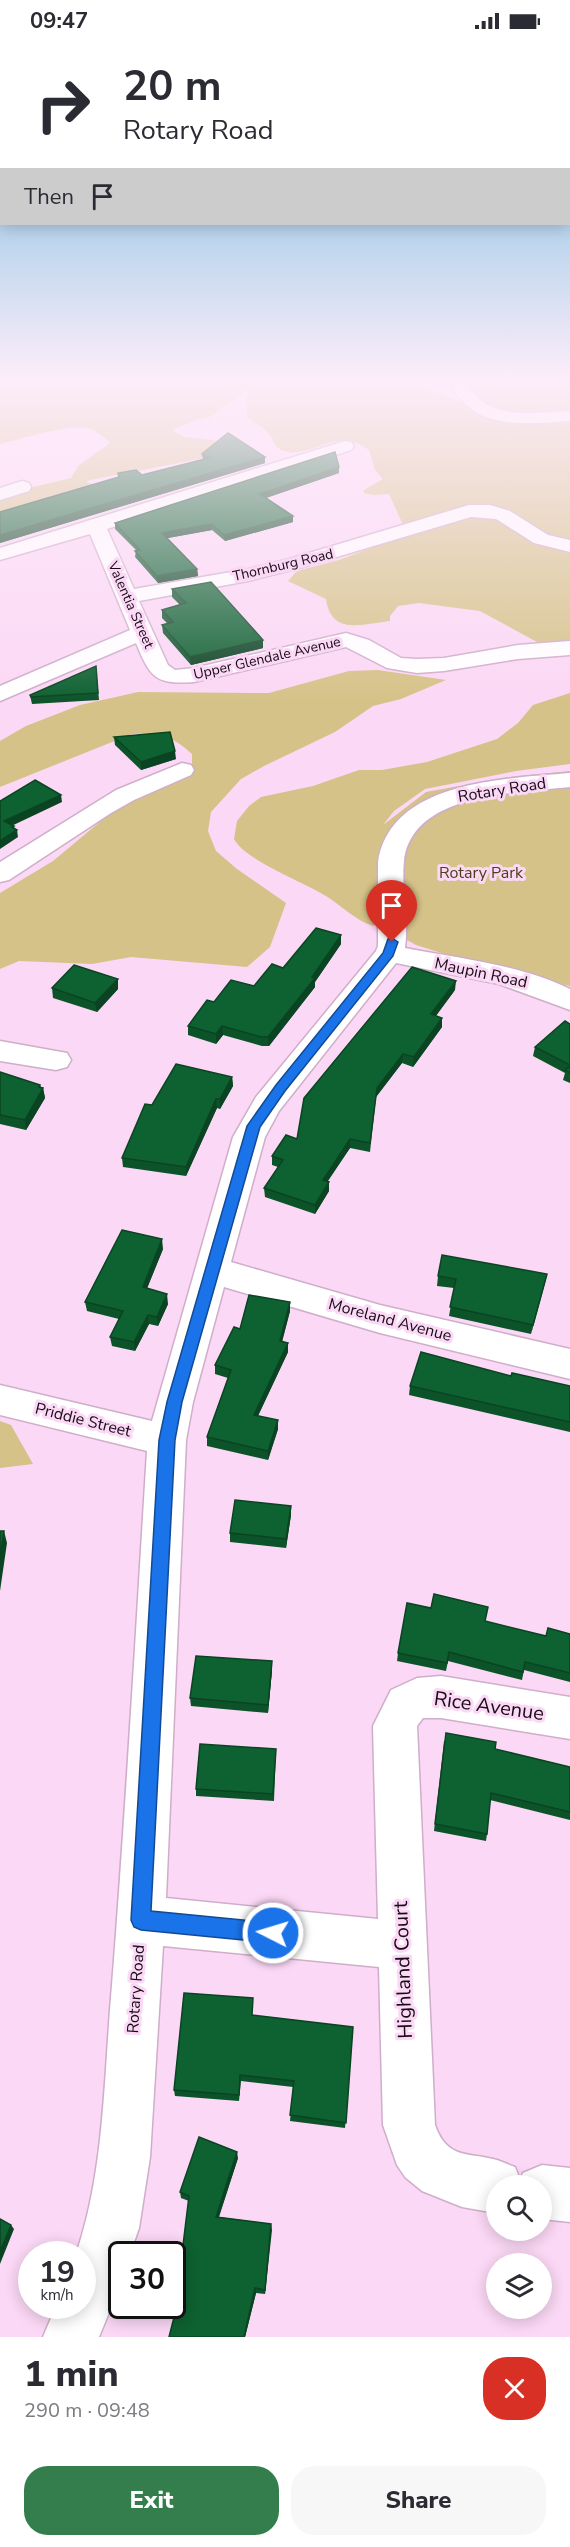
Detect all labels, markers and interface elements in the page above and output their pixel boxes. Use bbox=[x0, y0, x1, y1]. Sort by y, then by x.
text: 09:47 bbox=[30, 6, 88, 36]
text: 20 m bbox=[123, 58, 222, 115]
icon: right bbox=[24, 66, 102, 144]
text: Rotary Road bbox=[123, 112, 274, 149]
icon: arrive bbox=[86, 180, 119, 213]
text: Then bbox=[24, 182, 74, 212]
street label: Thornburg Road bbox=[231, 544, 335, 586]
street label: Valentia Street bbox=[103, 558, 159, 651]
street label: Upper Glendale Avenue bbox=[192, 632, 342, 684]
street label: Rotary Road bbox=[456, 772, 548, 808]
park label: Rotary Park bbox=[439, 862, 524, 884]
pin bbox=[366, 880, 417, 942]
icon: arrive bbox=[375, 889, 408, 922]
street label: Maupin Road bbox=[432, 952, 530, 994]
street label: Moreland Avenue bbox=[326, 1293, 454, 1347]
street label: Priddie Street bbox=[33, 1397, 134, 1443]
street label: Rice Avenue bbox=[432, 1685, 546, 1727]
street label: Highland Court bbox=[387, 1900, 419, 2039]
position arrow bbox=[241, 1901, 305, 1965]
street label: Rotary Road bbox=[122, 1944, 150, 2034]
map controls bbox=[486, 2175, 552, 2319]
button: search bbox=[486, 2175, 552, 2241]
speed limit sign: 30 bbox=[108, 2241, 186, 2319]
text: 19 bbox=[39, 2252, 75, 2293]
button: layers bbox=[486, 2253, 552, 2319]
text: km/h bbox=[40, 2285, 74, 2305]
text: 1 min bbox=[24, 2350, 119, 2399]
button: close bbox=[483, 2357, 546, 2420]
text: 290 m · 09:48 bbox=[24, 2397, 150, 2424]
button: Exit bbox=[24, 2466, 279, 2535]
button: Share bbox=[291, 2466, 546, 2535]

